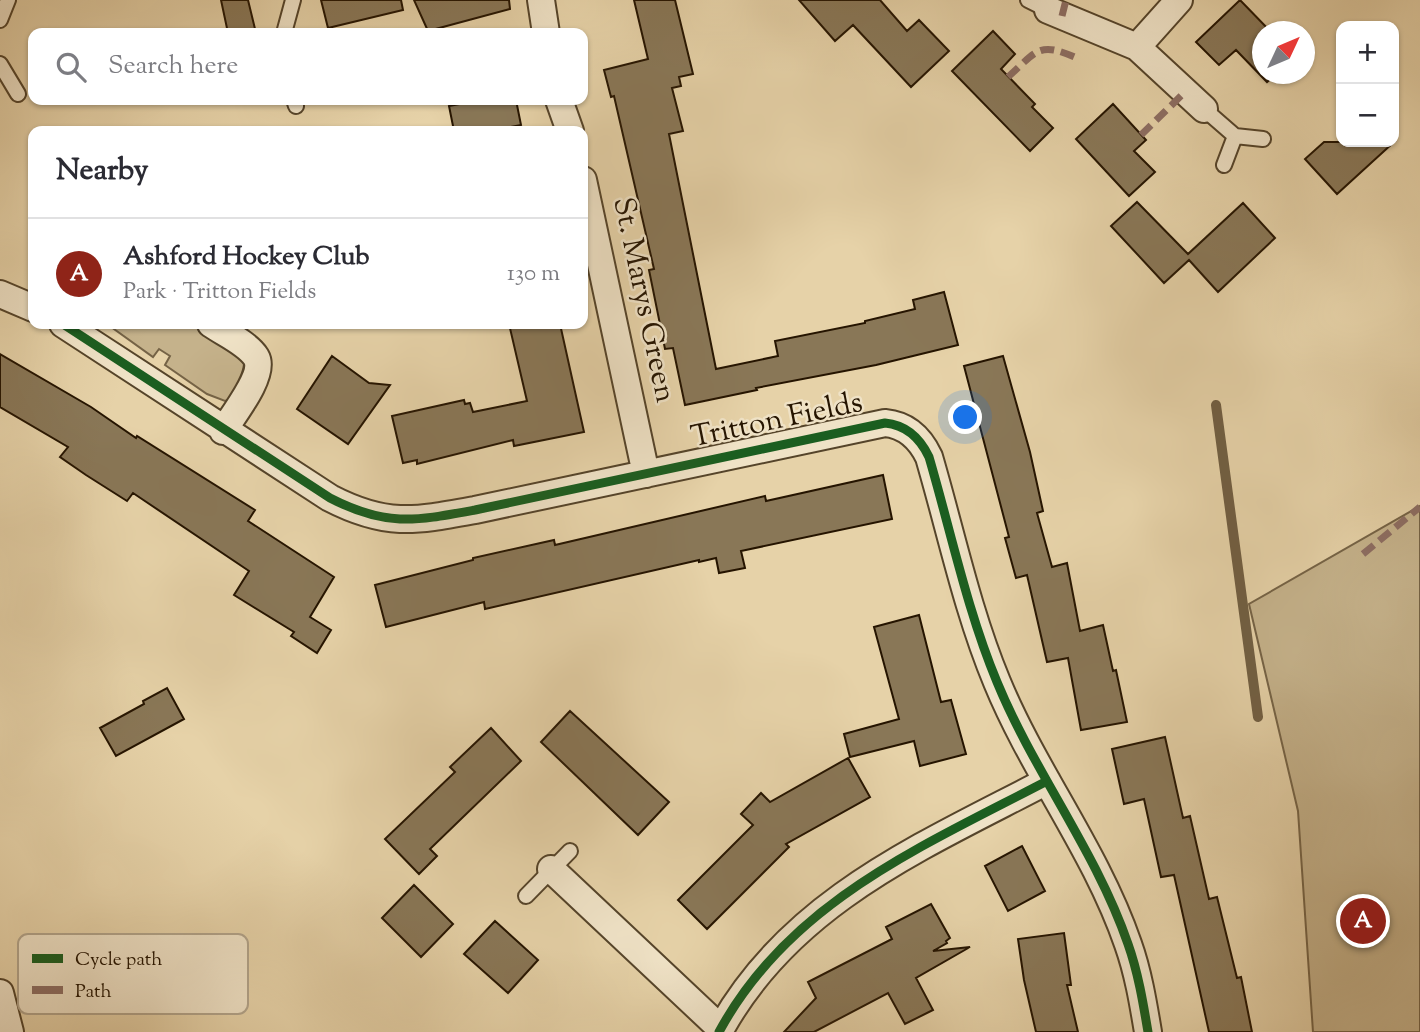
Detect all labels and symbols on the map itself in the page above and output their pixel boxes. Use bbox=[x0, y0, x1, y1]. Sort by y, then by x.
north arrow bbox=[1252, 21, 1315, 84]
street label: St. Marys Green bbox=[600, 193, 686, 407]
street label: Tritton Fields bbox=[687, 382, 867, 460]
your location bbox=[948, 400, 982, 434]
pin: A bbox=[1340, 895, 1386, 947]
legend bbox=[18, 934, 248, 1014]
text: Cycle path bbox=[75, 947, 162, 974]
text: Path bbox=[75, 979, 112, 1006]

